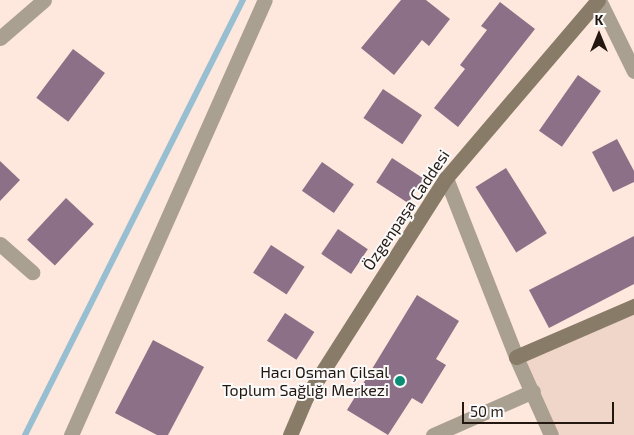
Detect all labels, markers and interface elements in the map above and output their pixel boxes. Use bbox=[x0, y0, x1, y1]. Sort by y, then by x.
north arrow bbox=[574, 10, 624, 60]
text: K bbox=[595, 11, 603, 28]
street label: Özgenpaşa Caddesi bbox=[359, 146, 453, 274]
place label: Hacı Osman Çilsal Toplum Sağlığı Merkezi bbox=[222, 362, 389, 400]
marker: Hacı Osman Çilsal Toplum Sağlığı Merkezi bbox=[393, 374, 407, 388]
scale bar bbox=[464, 392, 616, 424]
text: 50 m bbox=[470, 402, 504, 420]

